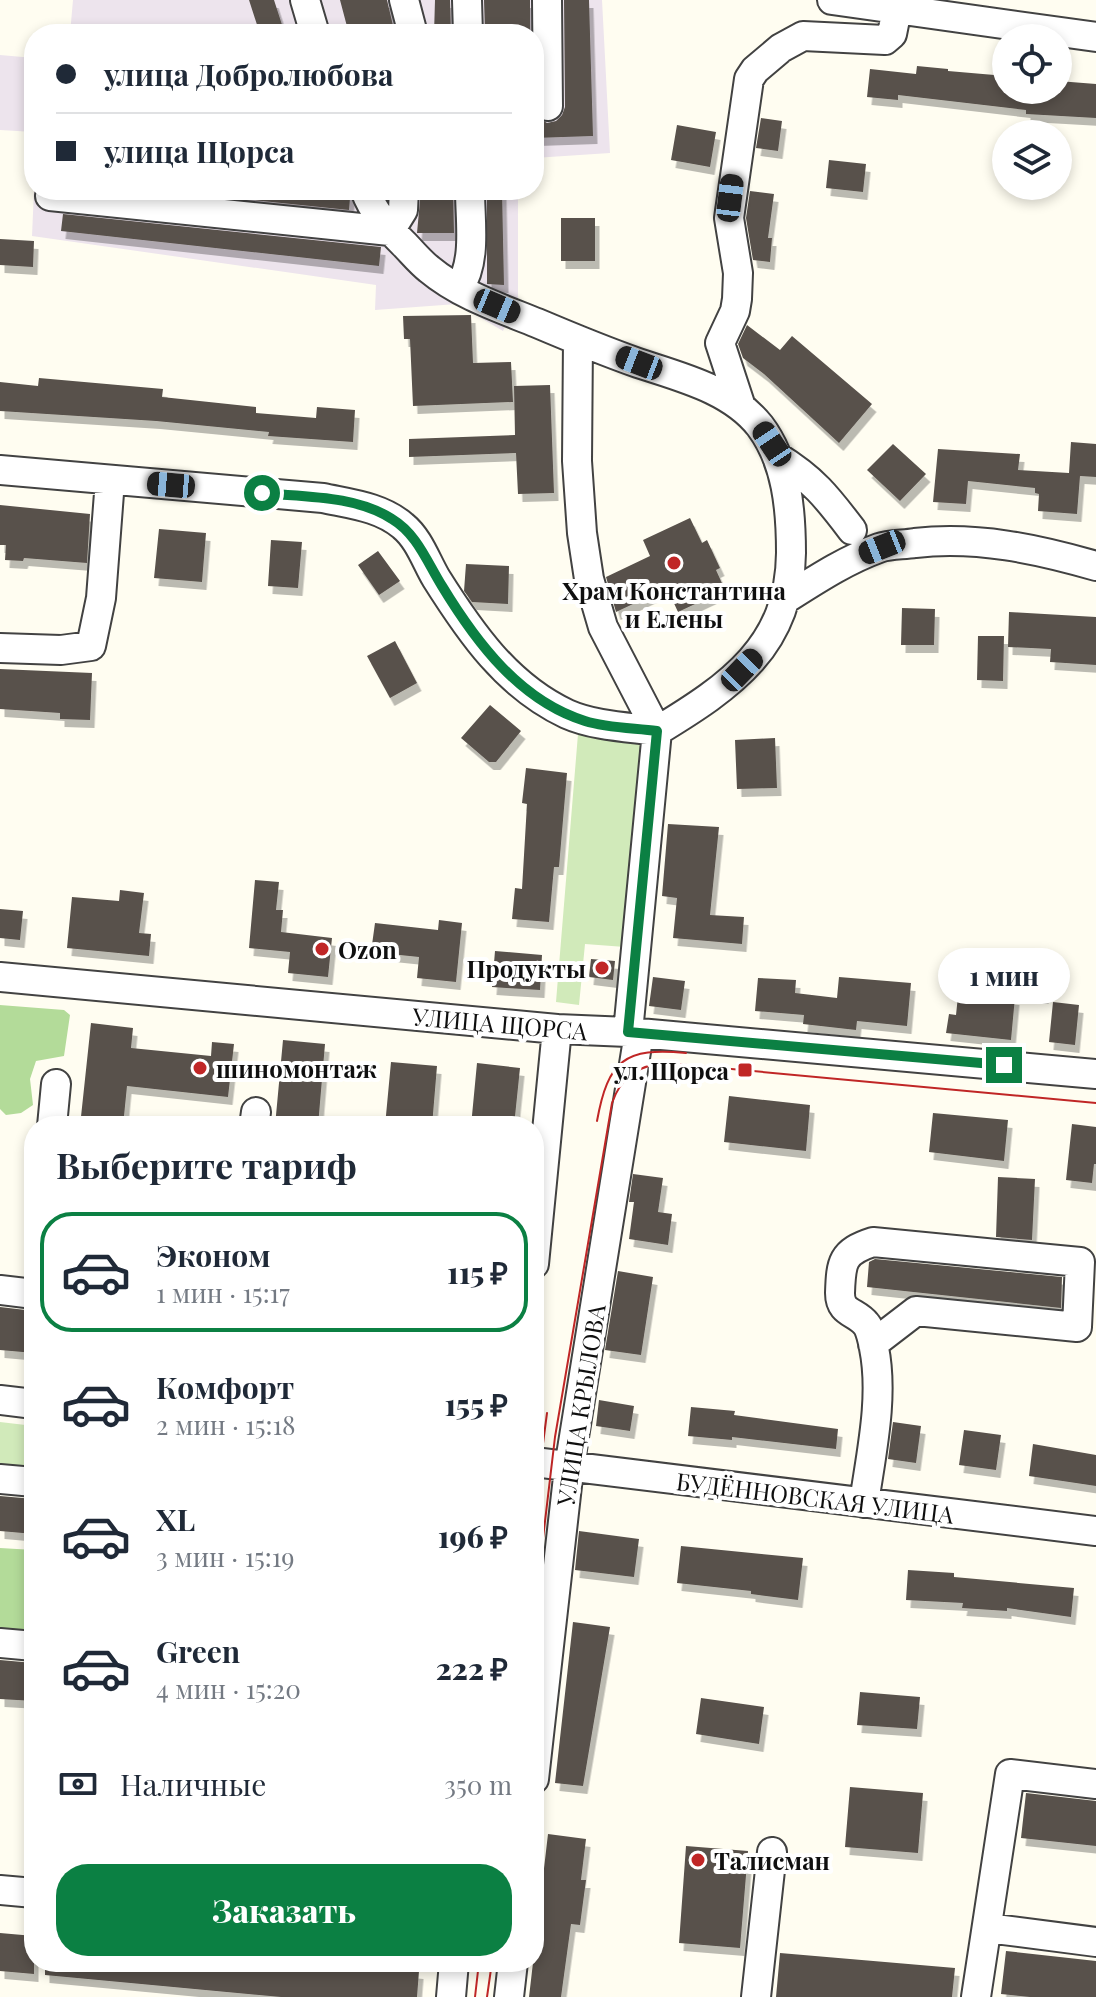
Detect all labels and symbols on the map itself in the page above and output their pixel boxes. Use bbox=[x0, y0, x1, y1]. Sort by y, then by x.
car bbox=[715, 173, 745, 223]
car bbox=[470, 286, 524, 326]
car bbox=[612, 343, 666, 383]
car bbox=[749, 417, 795, 471]
car bbox=[146, 471, 196, 499]
route start bbox=[244, 475, 280, 511]
car bbox=[855, 527, 909, 567]
marker: Храм Константина и Елены bbox=[665, 554, 683, 572]
place label: Храм Константина и Елены bbox=[562, 574, 786, 634]
car bbox=[717, 644, 767, 696]
place label: Ozon bbox=[338, 933, 397, 965]
marker: Ozon bbox=[313, 940, 331, 958]
callout: 1 мин bbox=[938, 949, 1070, 1005]
place label: Продукты bbox=[466, 952, 586, 984]
marker: Продукты bbox=[593, 959, 611, 977]
street label: УЛИЦА ЩОРСА bbox=[410, 999, 590, 1047]
route end bbox=[986, 1047, 1022, 1083]
place label: шиномонтаж bbox=[216, 1052, 377, 1084]
place label: ул. Щорса bbox=[613, 1054, 730, 1086]
marker: шиномонтаж bbox=[191, 1059, 209, 1077]
marker: ул. Щорса bbox=[736, 1061, 754, 1079]
street label: УЛИЦА КРЫЛОВА bbox=[548, 1301, 612, 1509]
street label: БУДЁННОВСКАЯ УЛИЦА bbox=[674, 1464, 956, 1530]
place label: Талисман bbox=[714, 1844, 830, 1876]
marker: Талисман bbox=[689, 1851, 707, 1869]

